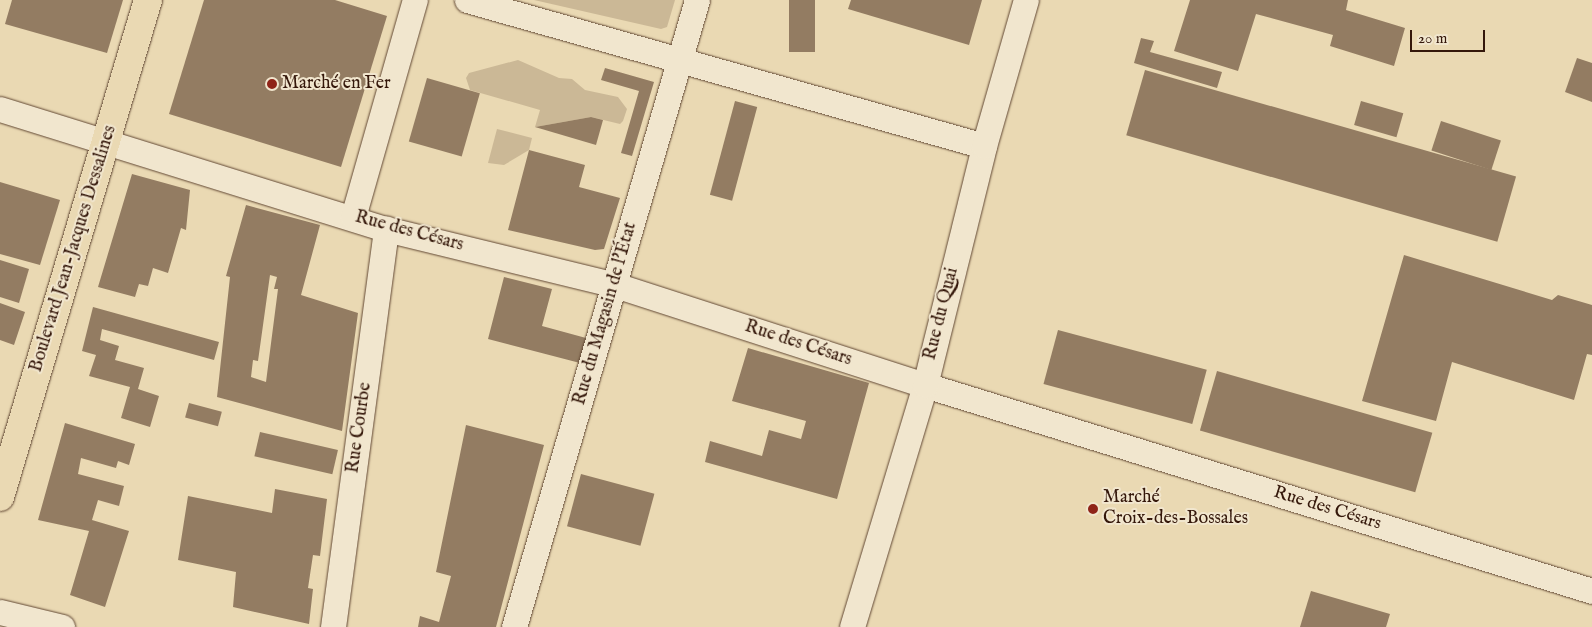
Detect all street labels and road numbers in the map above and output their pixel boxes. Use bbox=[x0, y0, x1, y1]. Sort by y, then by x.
street label: Boulevard Jean-Jacques Dessalines bbox=[26, 123, 122, 375]
street label: Rue des Césars bbox=[352, 207, 466, 257]
street label: Rue du Magasin de l'État bbox=[570, 220, 642, 408]
street label: Rue du Quai bbox=[920, 265, 964, 363]
street label: Rue des Césars bbox=[742, 317, 854, 371]
street label: Rue Courbe bbox=[343, 381, 377, 475]
street label: Rue des Césars bbox=[1271, 482, 1383, 536]

